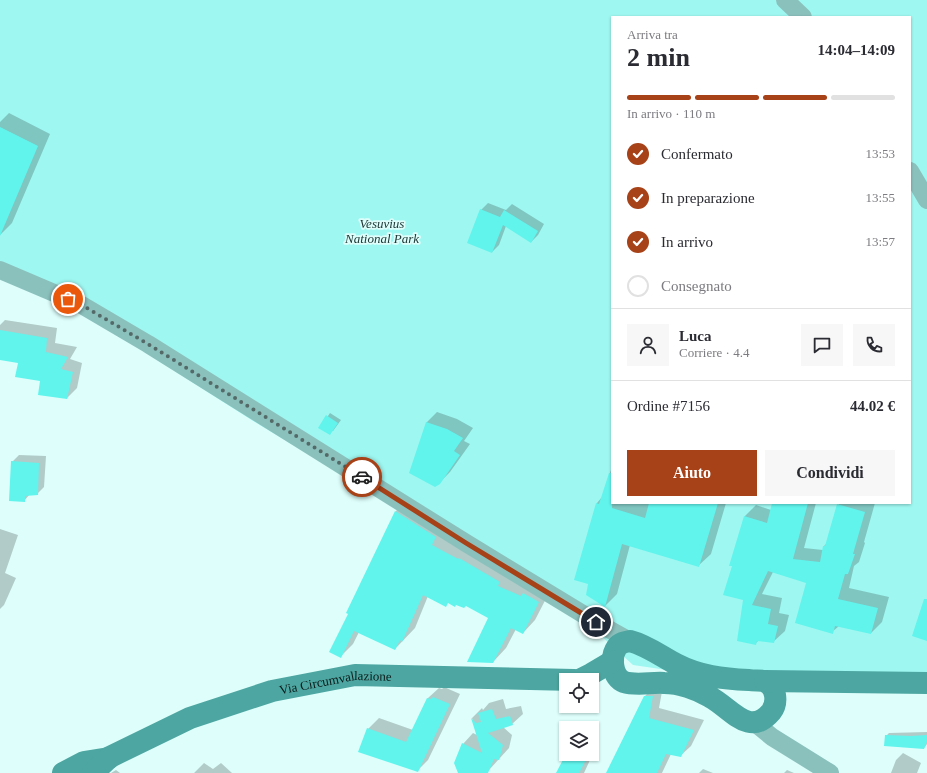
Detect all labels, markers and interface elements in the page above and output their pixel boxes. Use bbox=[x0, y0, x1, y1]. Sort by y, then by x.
text: Arriva tra bbox=[627, 27, 678, 42]
text: 14:04–14:09 bbox=[818, 42, 895, 58]
text: 2 min bbox=[627, 43, 690, 72]
text: In arrivo · 110 m bbox=[627, 106, 715, 121]
icon: check bbox=[627, 143, 649, 165]
text: Confermato bbox=[661, 146, 733, 162]
text: 13:53 bbox=[865, 146, 895, 161]
icon: check bbox=[627, 187, 649, 209]
text: In preparazione bbox=[661, 190, 755, 206]
text: 13:55 bbox=[865, 190, 895, 205]
park label: Vesuvius National Park bbox=[344, 216, 419, 246]
icon: check bbox=[627, 231, 649, 253]
text: In arrivo bbox=[661, 234, 713, 250]
text: 13:57 bbox=[865, 234, 895, 249]
text: Consegnato bbox=[661, 278, 732, 294]
pin bbox=[51, 282, 85, 316]
icon: bag bbox=[57, 288, 79, 310]
button: person bbox=[627, 324, 669, 366]
button: chat bbox=[801, 324, 843, 366]
button: phone bbox=[853, 324, 895, 366]
text: Luca bbox=[679, 328, 712, 344]
text: Corriere · 4.4 bbox=[679, 345, 749, 360]
text: Ordine #7156 bbox=[627, 398, 710, 414]
text: 44.02 € bbox=[850, 398, 895, 414]
button: Aiuto bbox=[627, 450, 757, 496]
button: Condividi bbox=[765, 450, 895, 496]
courier bbox=[342, 457, 382, 497]
icon: car bbox=[351, 466, 373, 488]
pin bbox=[579, 605, 613, 639]
icon: home bbox=[585, 611, 607, 633]
street label: Via Circumvallazione bbox=[278, 667, 392, 697]
map controls bbox=[559, 673, 599, 761]
button: locate bbox=[559, 673, 599, 713]
button: layers bbox=[559, 721, 599, 761]

